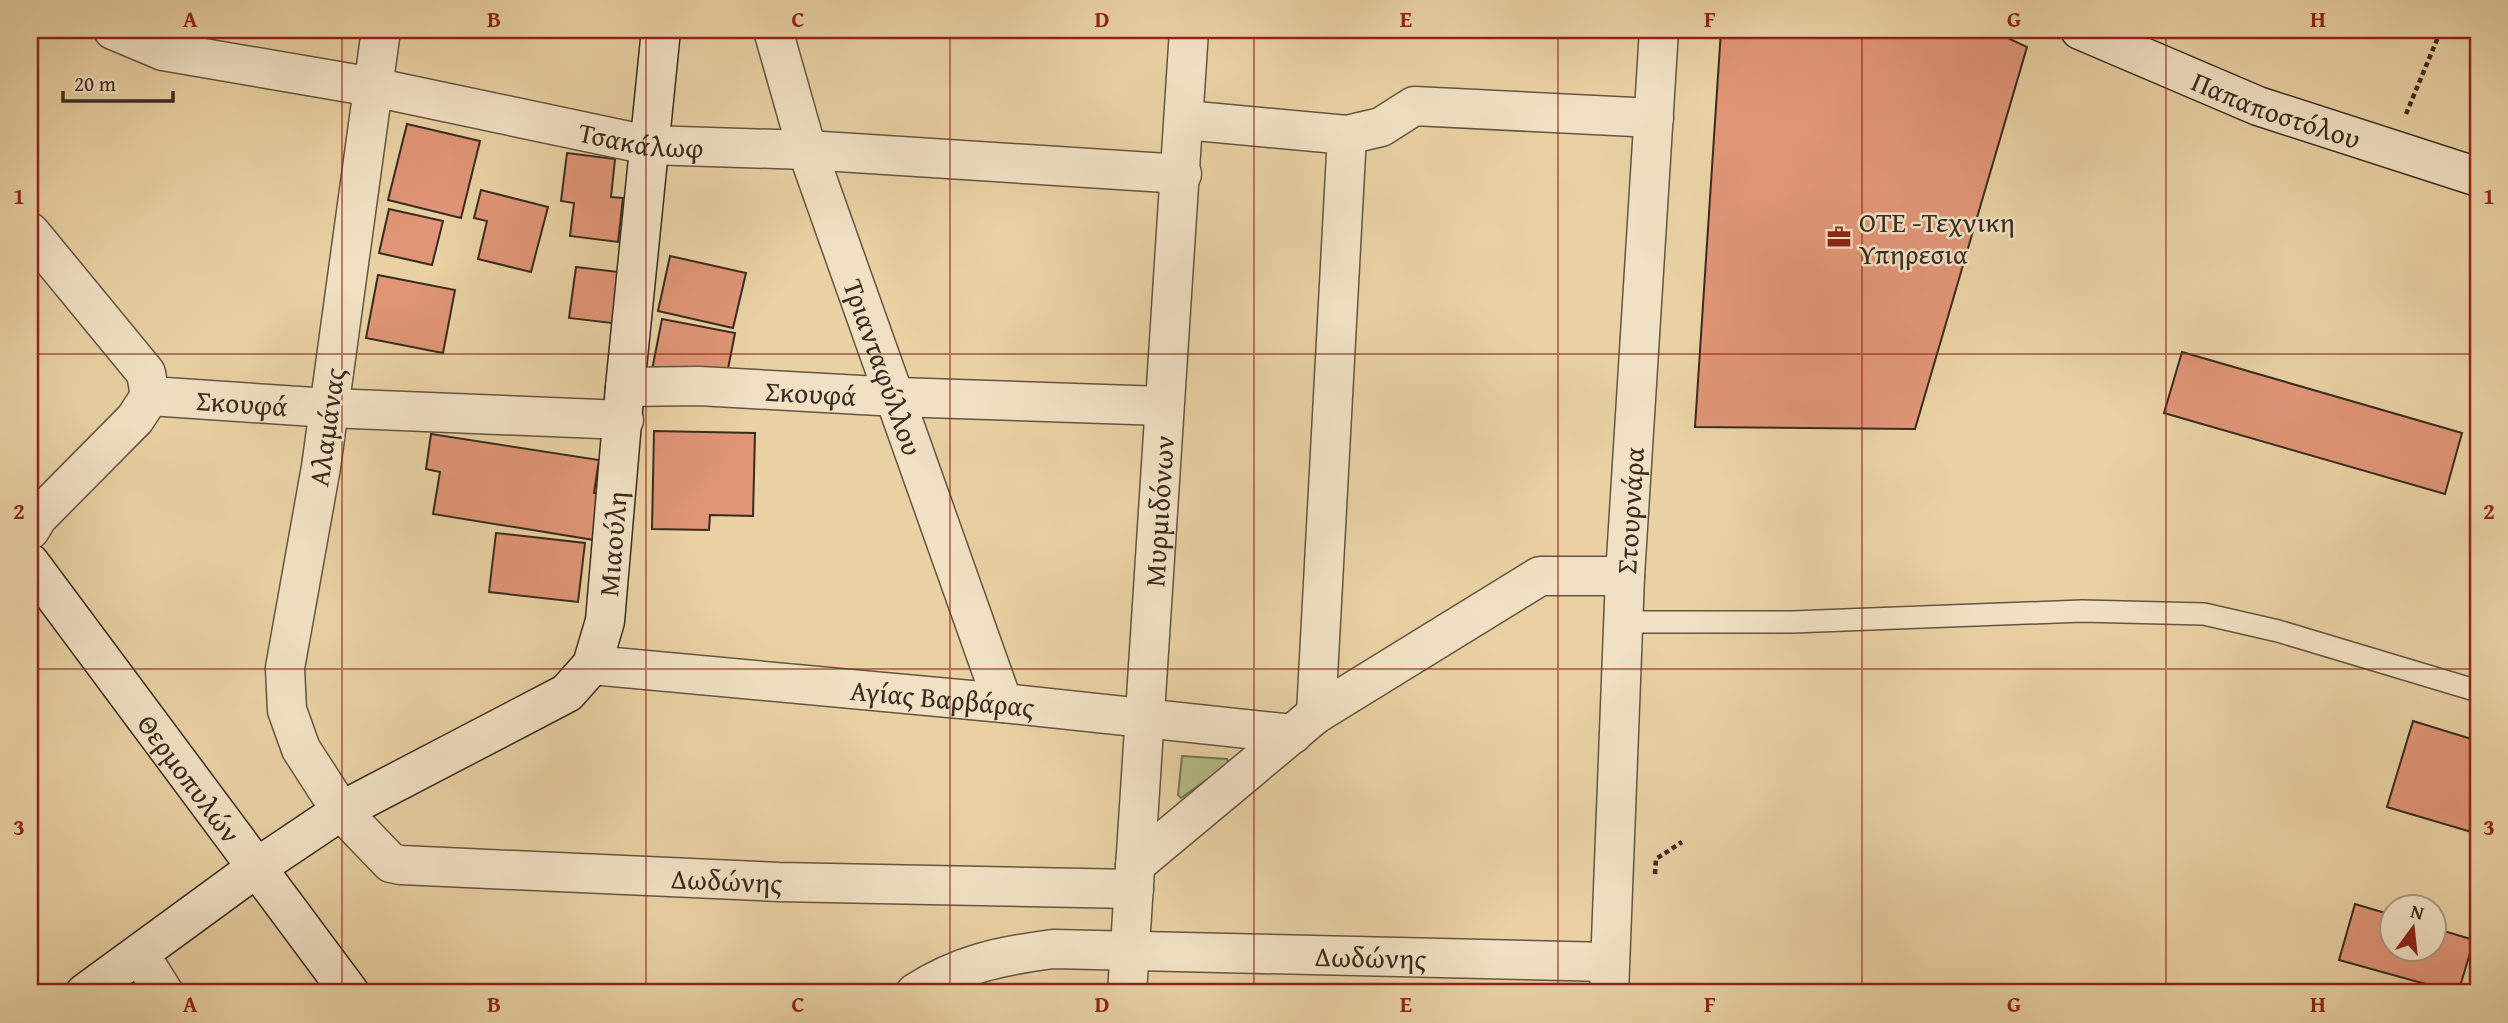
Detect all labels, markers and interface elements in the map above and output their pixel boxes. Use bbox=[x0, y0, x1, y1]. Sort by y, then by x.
text: A bbox=[183, 2, 198, 35]
text: B bbox=[487, 2, 501, 35]
text: C bbox=[791, 2, 805, 35]
text: D bbox=[1095, 2, 1110, 35]
text: E bbox=[1400, 2, 1412, 35]
text: F bbox=[1704, 2, 1716, 35]
text: G bbox=[2007, 2, 2021, 35]
text: H bbox=[2310, 2, 2326, 35]
scale bar bbox=[63, 60, 173, 104]
street label: Παπαποστόλου bbox=[2186, 60, 2366, 158]
text: 20 m bbox=[74, 68, 116, 99]
street label: Τσακάλωφ bbox=[575, 110, 704, 167]
text: 1 bbox=[13, 179, 25, 212]
text: 1 bbox=[2483, 179, 2495, 212]
place label: ΟΤΕ -Τεχνικη Υπηρεσια bbox=[1858, 201, 2015, 274]
office icon: ΟΤΕ -Τεχνικη Υπηρεσια bbox=[1825, 223, 1853, 251]
street label: Τριανταφύλλου bbox=[834, 273, 934, 461]
street label: Αλαμάνας bbox=[297, 365, 355, 489]
street label: Σκουφά bbox=[764, 369, 858, 415]
street label: Σκουφά bbox=[195, 379, 289, 426]
street label: Μυρμιδόνων bbox=[1133, 434, 1183, 588]
street label: Στουρνάρα bbox=[1605, 446, 1654, 575]
street label: Μιαούλη bbox=[587, 489, 637, 598]
text: 2 bbox=[13, 494, 25, 527]
text: 2 bbox=[2483, 494, 2495, 527]
street label: Αγίας Βαρβάρας bbox=[849, 668, 1037, 727]
street label: Θερμοπυλών bbox=[128, 705, 252, 851]
text: 3 bbox=[13, 810, 25, 843]
text: 3 bbox=[2483, 810, 2495, 843]
street label: Δωδώνης bbox=[670, 857, 783, 903]
north arrow bbox=[2378, 894, 2448, 964]
text: N bbox=[2408, 896, 2427, 927]
street label: Δωδώνης bbox=[1315, 935, 1427, 978]
text: A bbox=[183, 987, 198, 1020]
text: B bbox=[487, 987, 501, 1020]
text: C bbox=[791, 987, 805, 1020]
text: D bbox=[1095, 987, 1110, 1020]
text: E bbox=[1400, 987, 1412, 1020]
text: F bbox=[1704, 987, 1716, 1020]
text: G bbox=[2007, 987, 2021, 1020]
text: H bbox=[2310, 987, 2326, 1020]

